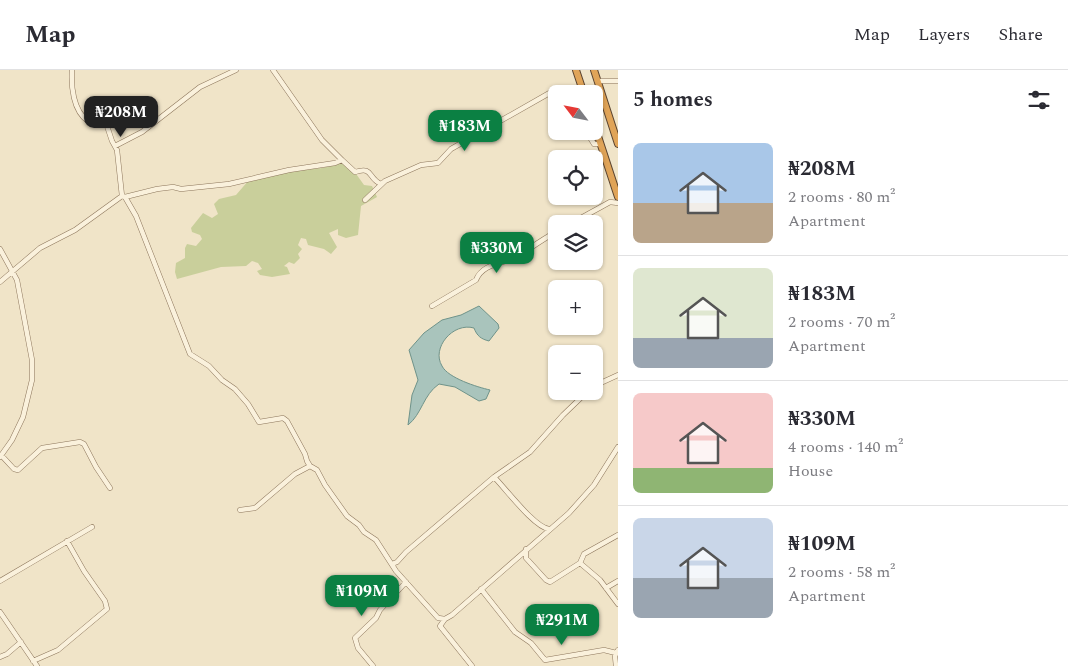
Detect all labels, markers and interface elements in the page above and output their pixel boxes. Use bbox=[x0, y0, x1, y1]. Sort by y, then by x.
text: Map bbox=[25, 17, 75, 53]
text: Map bbox=[854, 21, 890, 48]
text: Layers bbox=[918, 21, 970, 48]
text: Share bbox=[998, 21, 1043, 48]
text: 5 homes bbox=[633, 84, 713, 116]
north arrow bbox=[548, 85, 602, 140]
map controls bbox=[548, 85, 603, 400]
icon: filters bbox=[1025, 86, 1053, 114]
pin: ₦208M bbox=[86, 96, 156, 138]
text: ₦208M bbox=[95, 100, 147, 124]
pin: ₦183M bbox=[430, 109, 500, 152]
text: ₦183M bbox=[439, 114, 491, 138]
button: locate bbox=[548, 150, 603, 205]
text: ₦208M bbox=[788, 153, 856, 185]
icon: home bbox=[673, 163, 733, 223]
text: 2 rooms · 80 m² bbox=[788, 185, 895, 209]
text: Apartment bbox=[788, 209, 866, 233]
button: layers bbox=[548, 215, 603, 270]
pin: ₦330M bbox=[462, 232, 532, 274]
text: ₦330M bbox=[471, 236, 523, 260]
text: ₦183M bbox=[788, 278, 856, 310]
button: + bbox=[548, 280, 603, 335]
icon: home bbox=[673, 288, 733, 348]
text: 2 rooms · 70 m² bbox=[788, 310, 895, 334]
text: Apartment bbox=[788, 334, 866, 358]
button: − bbox=[548, 345, 603, 400]
text: ₦330M bbox=[788, 403, 856, 435]
icon: home bbox=[673, 413, 733, 473]
text: 4 rooms · 140 m² bbox=[788, 435, 903, 459]
text: House bbox=[788, 459, 833, 483]
text: ₦109M bbox=[788, 528, 856, 560]
icon: home bbox=[673, 538, 733, 598]
text: 2 rooms · 58 m² bbox=[788, 560, 895, 584]
pin: ₦109M bbox=[327, 574, 397, 617]
text: ₦109M bbox=[336, 579, 388, 603]
text: Apartment bbox=[788, 584, 866, 608]
pin: ₦291M bbox=[527, 604, 597, 646]
text: ₦291M bbox=[536, 608, 588, 632]

